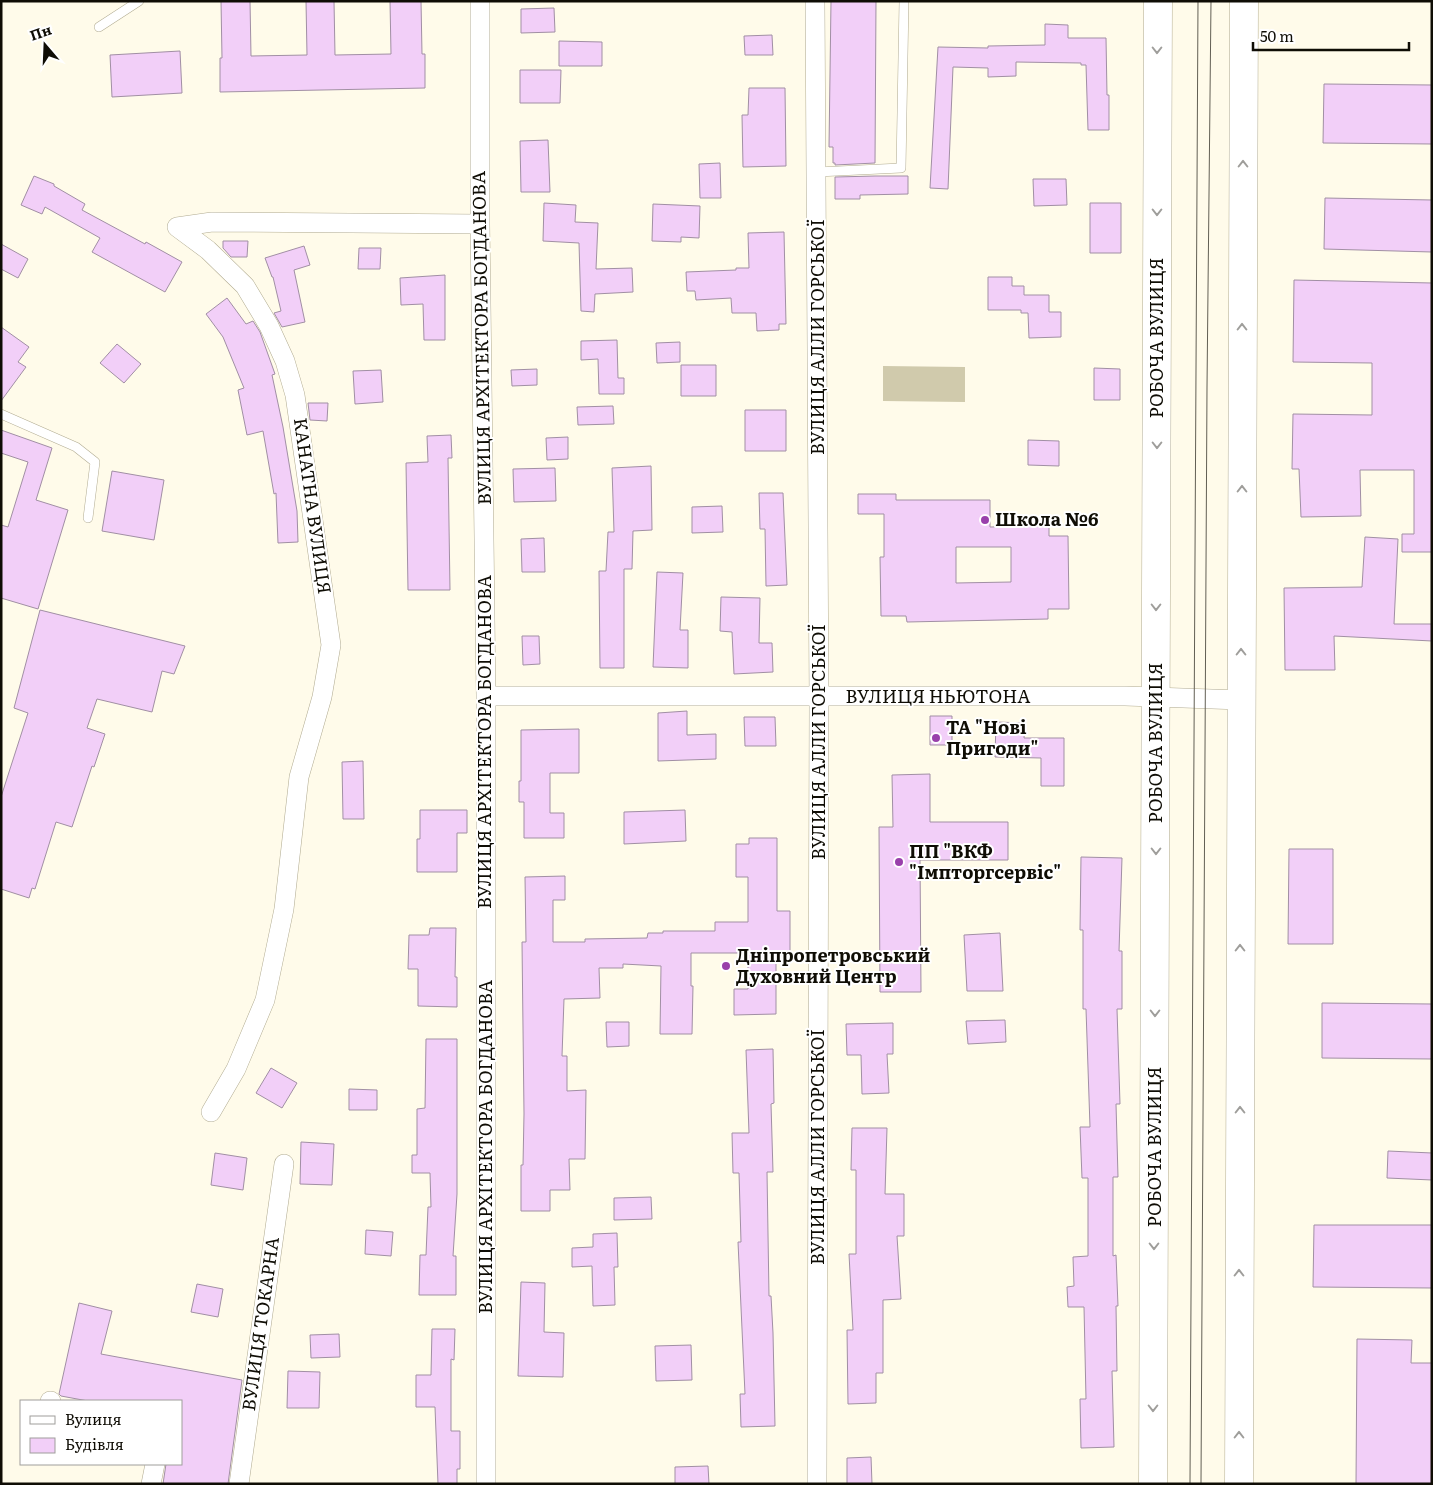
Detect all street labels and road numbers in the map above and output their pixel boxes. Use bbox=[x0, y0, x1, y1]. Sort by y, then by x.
street label: ВУЛИЦЯ АРХІТЕКТОРА БОГДАНОВА bbox=[464, 171, 497, 505]
street label: ВУЛИЦЯ АЛЛИ ГОРСЬКОЇ bbox=[803, 219, 830, 455]
street label: РОБОЧА ВУЛИЦЯ bbox=[1142, 258, 1169, 418]
street label: КАНАТНА ВУЛИЦЯ bbox=[288, 416, 339, 596]
street label: ВУЛИЦЯ АРХІТЕКТОРА БОГДАНОВА bbox=[470, 575, 497, 909]
street label: ВУЛИЦЯ АЛЛИ ГОРСЬКОЇ bbox=[804, 624, 831, 860]
street label: РОБОЧА ВУЛИЦЯ bbox=[1141, 663, 1168, 823]
street label: ВУЛИЦЯ НЬЮТОНА bbox=[845, 682, 1031, 709]
street label: ВУЛИЦЯ АРХІТЕКТОРА БОГДАНОВА bbox=[471, 980, 498, 1314]
street label: ВУЛИЦЯ АЛЛИ ГОРСЬКОЇ bbox=[803, 1029, 830, 1265]
street label: РОБОЧА ВУЛИЦЯ bbox=[1140, 1067, 1167, 1227]
street label: ВУЛИЦЯ ТОКАРНА bbox=[234, 1235, 285, 1413]

